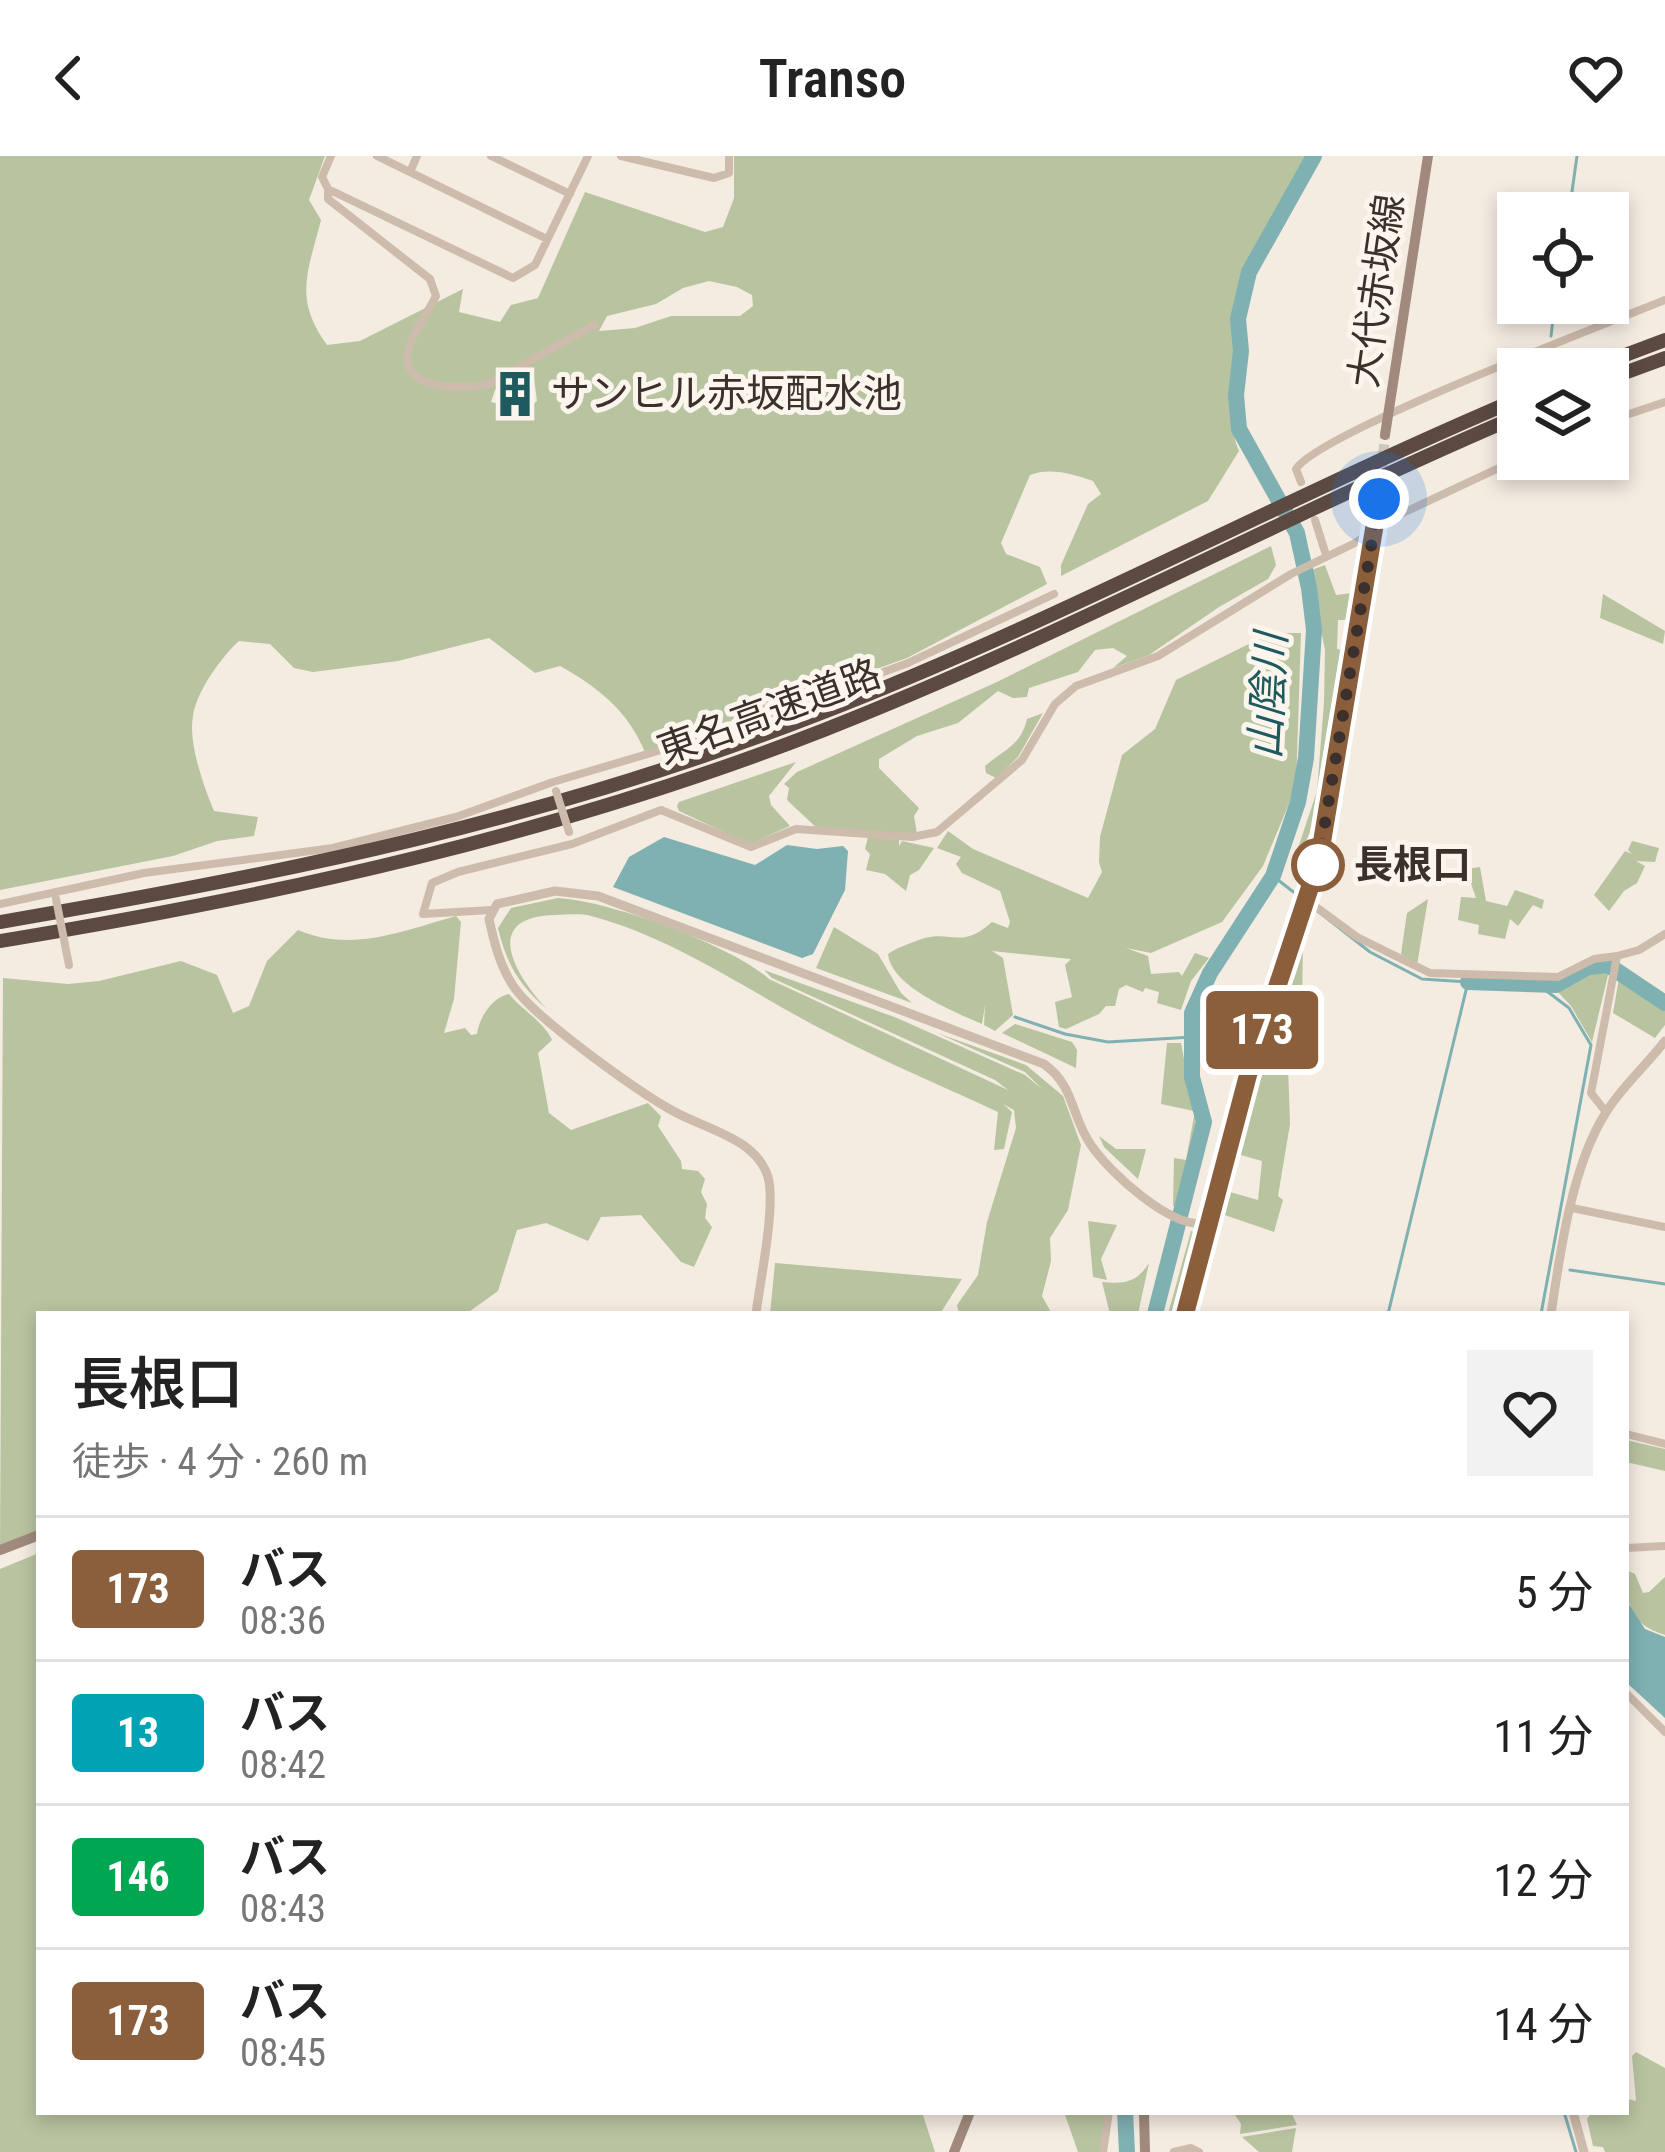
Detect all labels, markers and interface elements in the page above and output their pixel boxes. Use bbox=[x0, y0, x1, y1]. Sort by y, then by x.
icon: back bbox=[36, 45, 102, 111]
icon: heart bbox=[1563, 45, 1629, 111]
text: Transo bbox=[759, 47, 906, 110]
street label: 大代赤坂線 bbox=[1341, 191, 1413, 391]
map controls bbox=[1497, 192, 1629, 480]
button: locate bbox=[1497, 192, 1629, 324]
button: layers bbox=[1497, 348, 1629, 480]
building icon: サンヒル赤坂配水池 bbox=[490, 369, 540, 419]
place label: サンヒル赤坂配水池 bbox=[551, 371, 902, 417]
your location bbox=[1349, 469, 1409, 529]
water label: 山陰川 bbox=[1240, 628, 1296, 760]
street label: 東名高速道路 bbox=[651, 650, 887, 774]
marker: 長根口 bbox=[1293, 840, 1343, 890]
place label: 長根口 bbox=[1354, 842, 1471, 888]
line badge: 173 bbox=[1193, 991, 1331, 1069]
text: 173 bbox=[1230, 1005, 1294, 1054]
button: heart bbox=[1467, 1350, 1593, 1476]
text: 長根口 bbox=[72, 1351, 243, 1418]
text: 徒歩 · 4 分 · 260 m bbox=[72, 1439, 368, 1485]
text: バス bbox=[240, 1543, 330, 1596]
text: 173 bbox=[106, 1564, 170, 1613]
text: 5 分 bbox=[1515, 1566, 1593, 1619]
text: 08:36 bbox=[240, 1598, 326, 1644]
text: バス bbox=[240, 1687, 330, 1740]
text: 13 bbox=[117, 1708, 159, 1757]
text: 11 分 bbox=[1493, 1710, 1593, 1763]
text: 08:42 bbox=[240, 1742, 326, 1788]
text: バス bbox=[240, 1831, 330, 1884]
text: 146 bbox=[106, 1852, 170, 1901]
text: 12 分 bbox=[1493, 1854, 1593, 1907]
text: 08:43 bbox=[240, 1886, 326, 1932]
text: バス bbox=[240, 1975, 330, 2028]
text: 173 bbox=[106, 1996, 170, 2045]
text: 14 分 bbox=[1493, 1998, 1593, 2051]
text: 08:45 bbox=[240, 2030, 326, 2076]

